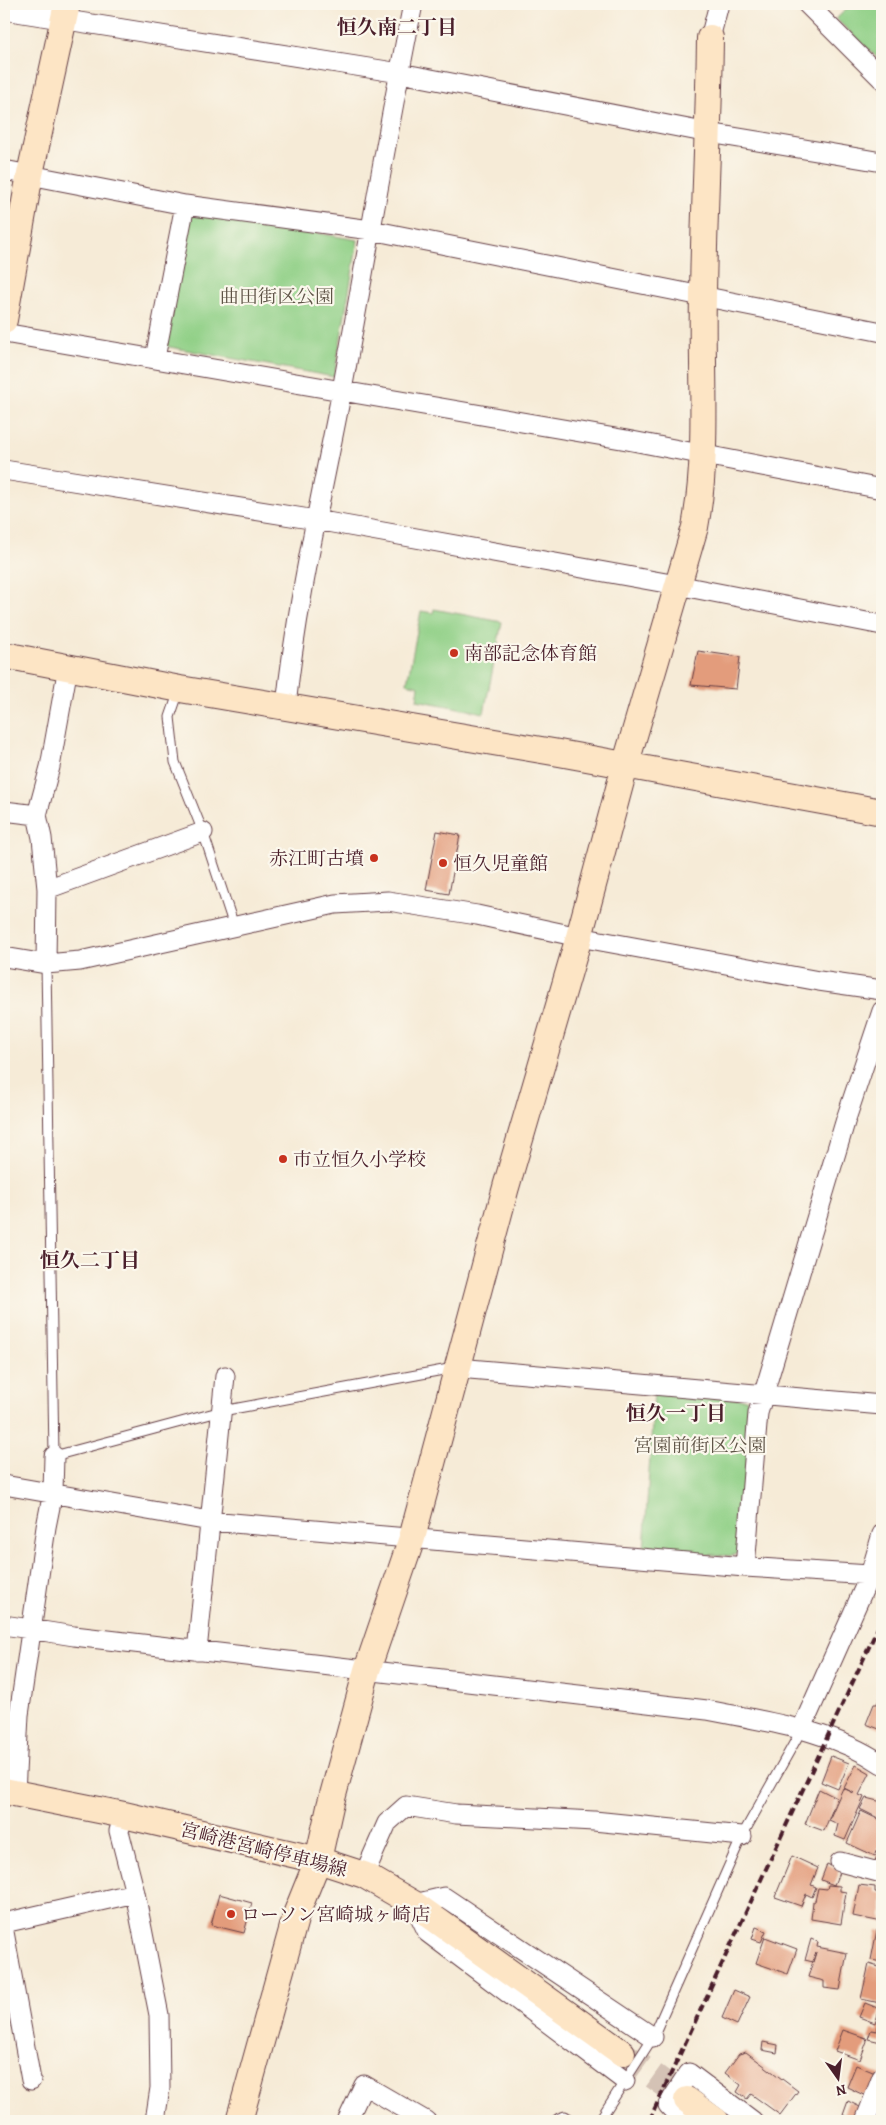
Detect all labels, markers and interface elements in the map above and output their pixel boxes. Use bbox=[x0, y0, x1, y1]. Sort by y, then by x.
district label: 恒久南二丁目 bbox=[337, 14, 457, 41]
park label: 曲田街区公園 bbox=[220, 284, 334, 310]
place label: 南部記念体育館 bbox=[464, 641, 597, 667]
marker: 南部記念体育館 bbox=[448, 647, 460, 659]
place label: 赤江町古墳 bbox=[269, 846, 364, 872]
place label: 恒久児童館 bbox=[453, 851, 548, 877]
marker: 赤江町古墳 bbox=[368, 852, 380, 864]
marker: 恒久児童館 bbox=[437, 857, 449, 869]
place label: 市立恒久小学校 bbox=[293, 1147, 426, 1173]
marker: 市立恒久小学校 bbox=[277, 1153, 289, 1165]
district label: 恒久二丁目 bbox=[40, 1247, 140, 1274]
district label: 恒久一丁目 bbox=[626, 1400, 726, 1427]
park label: 宮園前街区公園 bbox=[633, 1433, 767, 1459]
street label: 宮崎港宮崎停車場線 bbox=[178, 1817, 350, 1883]
place label: ローソン宮崎城ヶ崎店 bbox=[241, 1902, 430, 1928]
marker: ローソン宮崎城ヶ崎店 bbox=[225, 1908, 237, 1920]
north arrow bbox=[814, 2052, 864, 2102]
text: N bbox=[834, 2080, 848, 2101]

